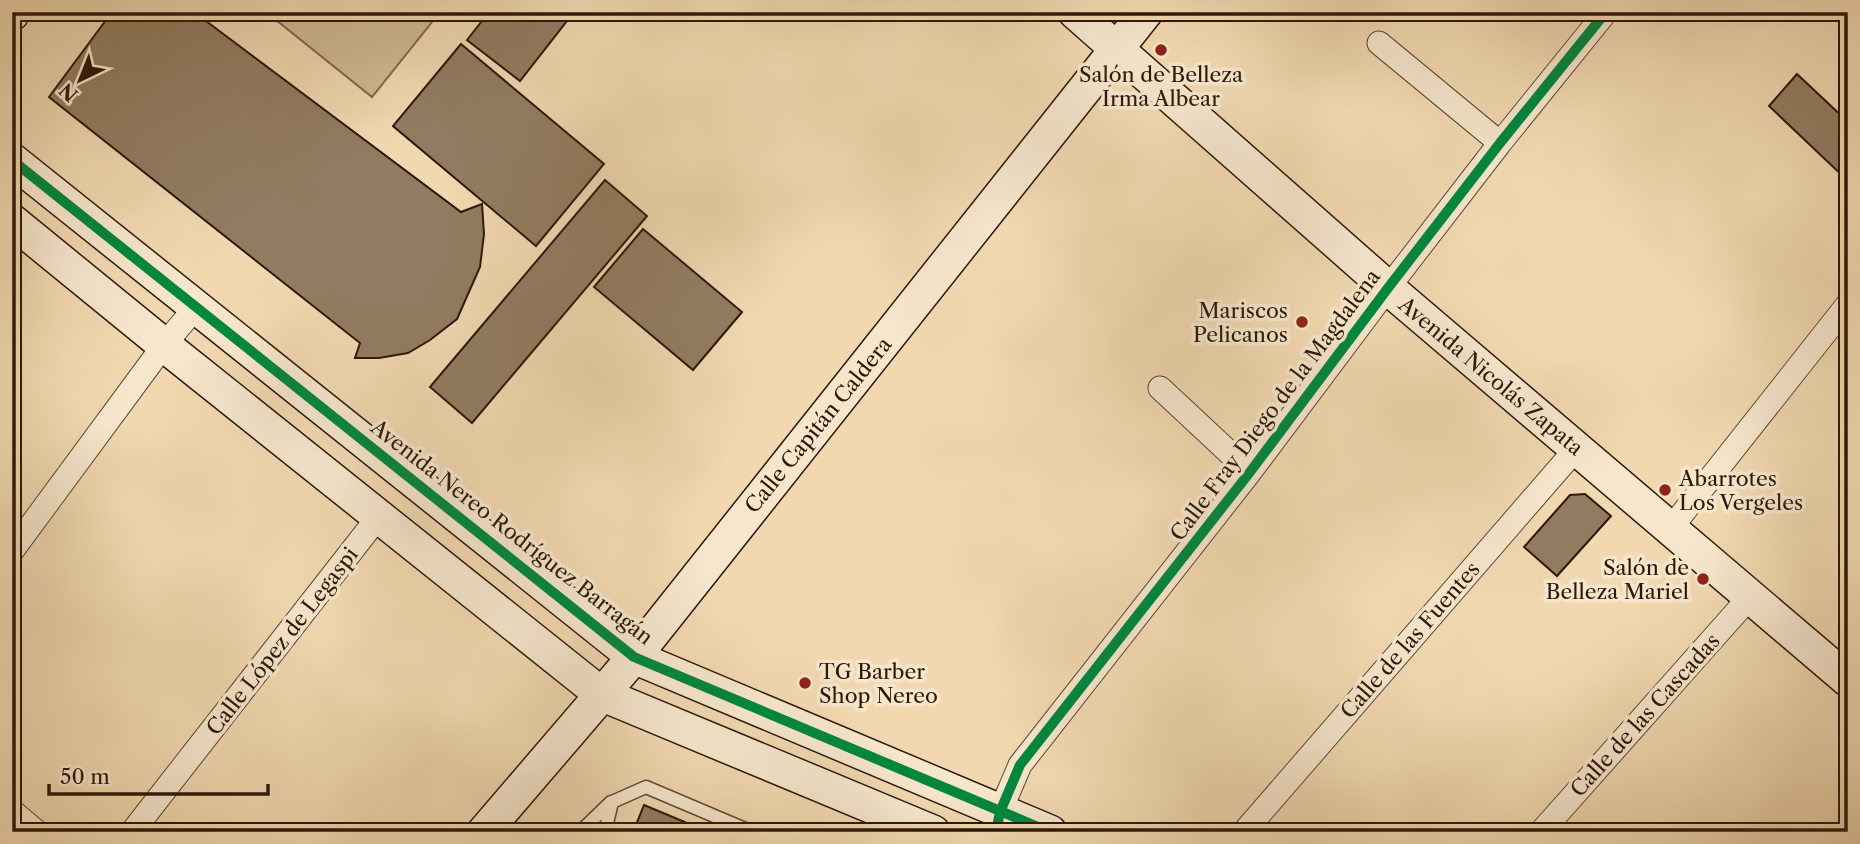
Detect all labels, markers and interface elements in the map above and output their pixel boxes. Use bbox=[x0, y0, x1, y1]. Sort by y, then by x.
marker: Salón de Belleza Irma Albear bbox=[1153, 42, 1169, 58]
north arrow bbox=[46, 46, 116, 116]
place label: Salón de Belleza Irma Albear bbox=[1079, 62, 1244, 111]
text: N bbox=[55, 78, 83, 106]
street label: Calle Fray Diego de la Magdalena bbox=[1165, 264, 1386, 546]
street label: Avenida Nicolás Zapata bbox=[1393, 291, 1589, 461]
place label: Mariscos Pelicanos bbox=[1193, 298, 1288, 347]
marker: Mariscos Pelicanos bbox=[1294, 314, 1310, 330]
street label: Calle Capitán Caldera bbox=[739, 331, 897, 518]
street label: Avenida Nereo Rodríguez Barragán bbox=[365, 414, 658, 650]
place label: Abarrotes Los Vergeles bbox=[1678, 466, 1803, 515]
marker: Abarrotes Los Vergeles bbox=[1657, 482, 1673, 498]
street label: Calle López de Legaspi bbox=[201, 542, 363, 740]
place label: Salón de Belleza Mariel bbox=[1546, 555, 1689, 604]
street label: Calle de las Fuentes bbox=[1335, 557, 1485, 723]
marker: Salón de Belleza Mariel bbox=[1695, 571, 1711, 587]
street label: Calle de las Cascadas bbox=[1565, 628, 1725, 802]
place label: TG Barber Shop Nereo bbox=[819, 659, 938, 708]
marker: TG Barber Shop Nereo bbox=[797, 675, 813, 691]
scale bar bbox=[49, 753, 268, 797]
text: 50 m bbox=[60, 764, 110, 789]

